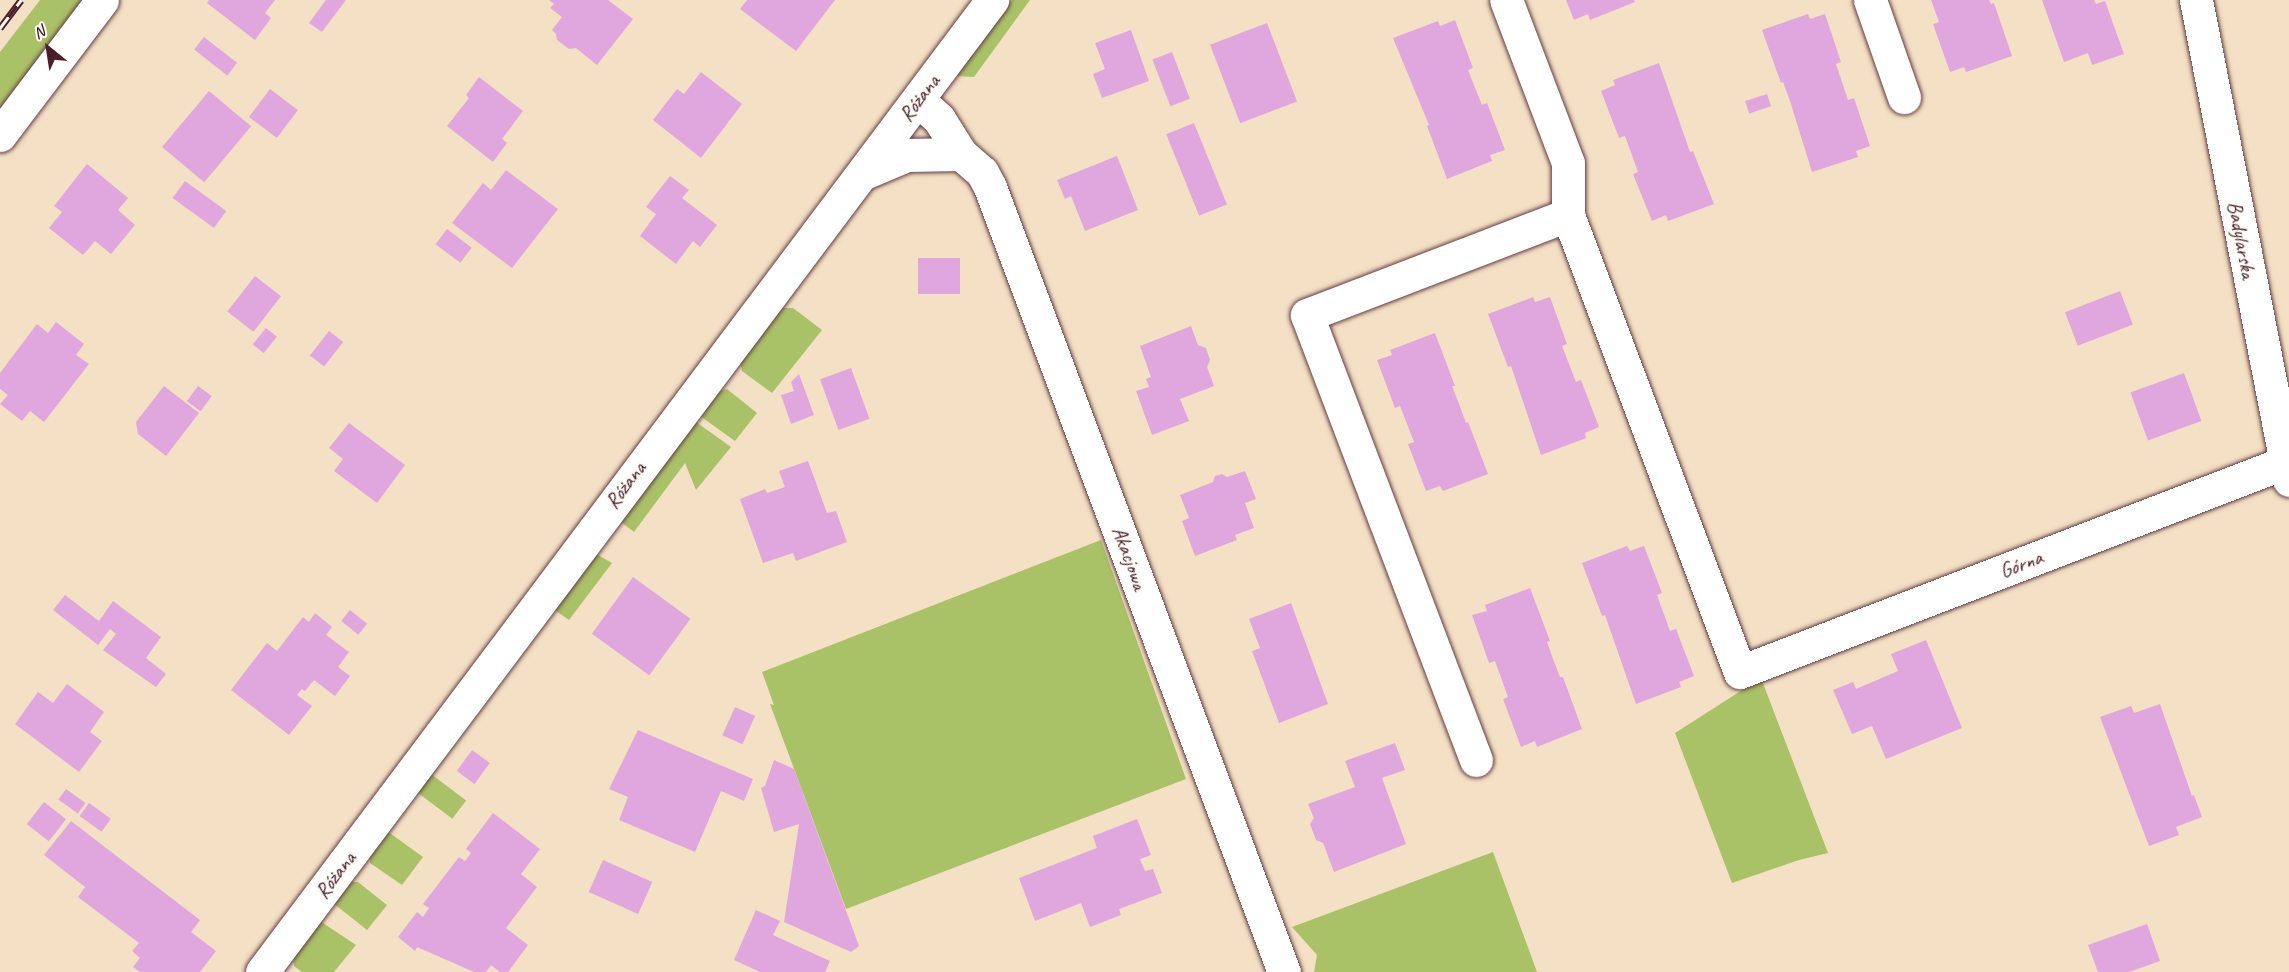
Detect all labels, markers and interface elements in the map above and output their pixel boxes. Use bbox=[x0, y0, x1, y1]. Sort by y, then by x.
north arrow bbox=[18, 18, 78, 78]
text: N bbox=[30, 21, 48, 44]
street label: Różana bbox=[893, 70, 945, 126]
street label: Badylarska bbox=[2222, 199, 2262, 281]
street label: Różana bbox=[599, 457, 651, 513]
street label: Akacjowa bbox=[1107, 523, 1153, 593]
street label: Górna bbox=[1996, 544, 2046, 584]
street label: Różana bbox=[309, 847, 361, 903]

